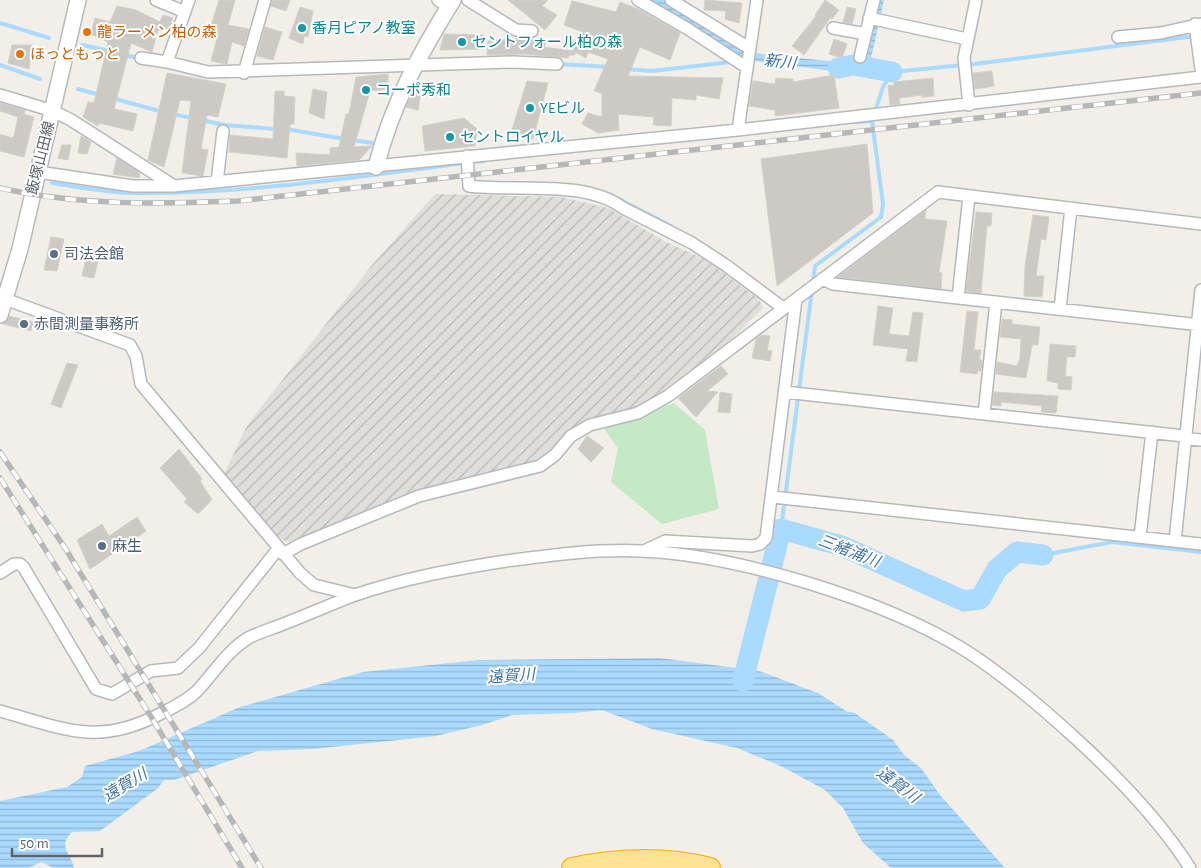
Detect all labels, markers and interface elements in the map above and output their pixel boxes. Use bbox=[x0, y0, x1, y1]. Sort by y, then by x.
place label: 香月ピアノ教室 bbox=[312, 20, 416, 36]
marker: 香月ピアノ教室 bbox=[296, 22, 308, 34]
place label: 龍ラーメン柏の森 bbox=[97, 24, 216, 40]
marker: 龍ラーメン柏の森 bbox=[81, 26, 93, 38]
place label: セントフォール柏の森 bbox=[472, 34, 622, 50]
marker: セントフォール柏の森 bbox=[456, 36, 468, 48]
place label: ほっともっと bbox=[30, 46, 120, 62]
marker: ほっともっと bbox=[14, 48, 26, 60]
water label: 新川 bbox=[763, 51, 799, 72]
place label: コーポ秀和 bbox=[376, 82, 451, 98]
marker: コーポ秀和 bbox=[360, 84, 372, 96]
place label: YEビル bbox=[540, 100, 585, 116]
marker: YEビル bbox=[524, 102, 536, 114]
street label: 飯塚山田線 bbox=[24, 120, 57, 196]
place label: セントロイヤル bbox=[460, 130, 565, 145]
marker: セントロイヤル bbox=[444, 131, 456, 143]
place label: 司法会館 bbox=[64, 246, 124, 262]
marker: 司法会館 bbox=[48, 248, 60, 260]
place label: 赤間測量事務所 bbox=[34, 316, 139, 332]
marker: 赤間測量事務所 bbox=[18, 318, 30, 330]
water label: 三緒浦川 bbox=[816, 531, 884, 571]
place label: 麻生 bbox=[112, 538, 142, 554]
marker: 麻生 bbox=[96, 540, 108, 552]
water label: 遠賀川 bbox=[486, 665, 537, 686]
water label: 遠賀川 bbox=[874, 763, 924, 807]
water label: 遠賀川 bbox=[100, 764, 151, 804]
scale bar bbox=[12, 826, 102, 858]
text: 50 m bbox=[20, 836, 49, 851]

